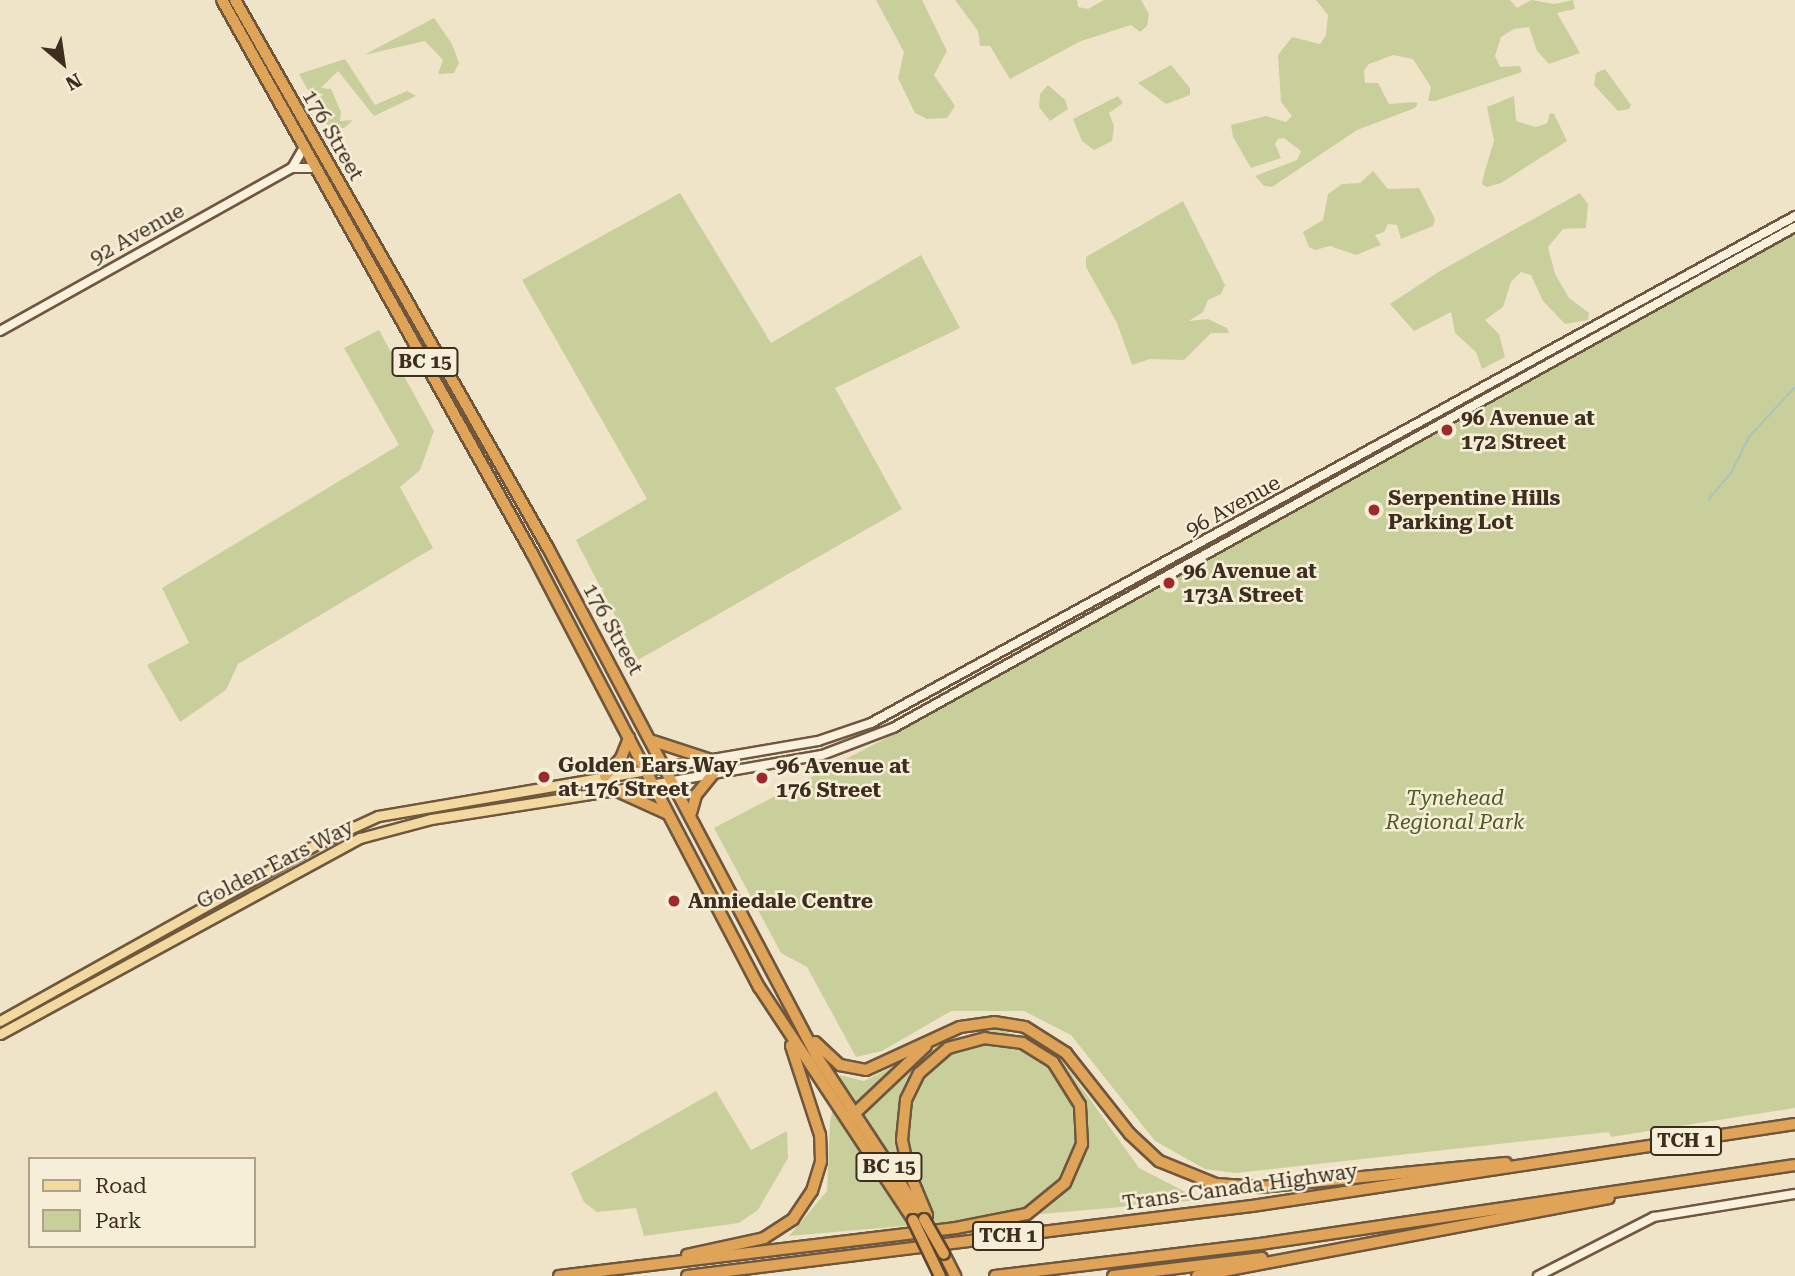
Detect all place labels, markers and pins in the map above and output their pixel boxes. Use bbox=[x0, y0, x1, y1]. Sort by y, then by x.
place label: 96 Avenue at 172 Street bbox=[1461, 405, 1595, 455]
marker: 96 Avenue at 172 Street bbox=[1439, 422, 1455, 438]
place label: Serpentine Hills Parking Lot bbox=[1388, 485, 1560, 535]
marker: Serpentine Hills Parking Lot bbox=[1366, 502, 1382, 518]
place label: 96 Avenue at 173A Street bbox=[1183, 558, 1317, 608]
marker: 96 Avenue at 173A Street bbox=[1161, 575, 1177, 591]
place label: Golden Ears Way at 176 Street bbox=[558, 752, 738, 802]
place label: 96 Avenue at 176 Street bbox=[776, 753, 910, 803]
marker: Golden Ears Way at 176 Street bbox=[536, 769, 552, 785]
marker: 96 Avenue at 176 Street bbox=[754, 770, 770, 786]
place label: Anniedale Centre bbox=[688, 888, 873, 914]
marker: Anniedale Centre bbox=[666, 893, 682, 909]

